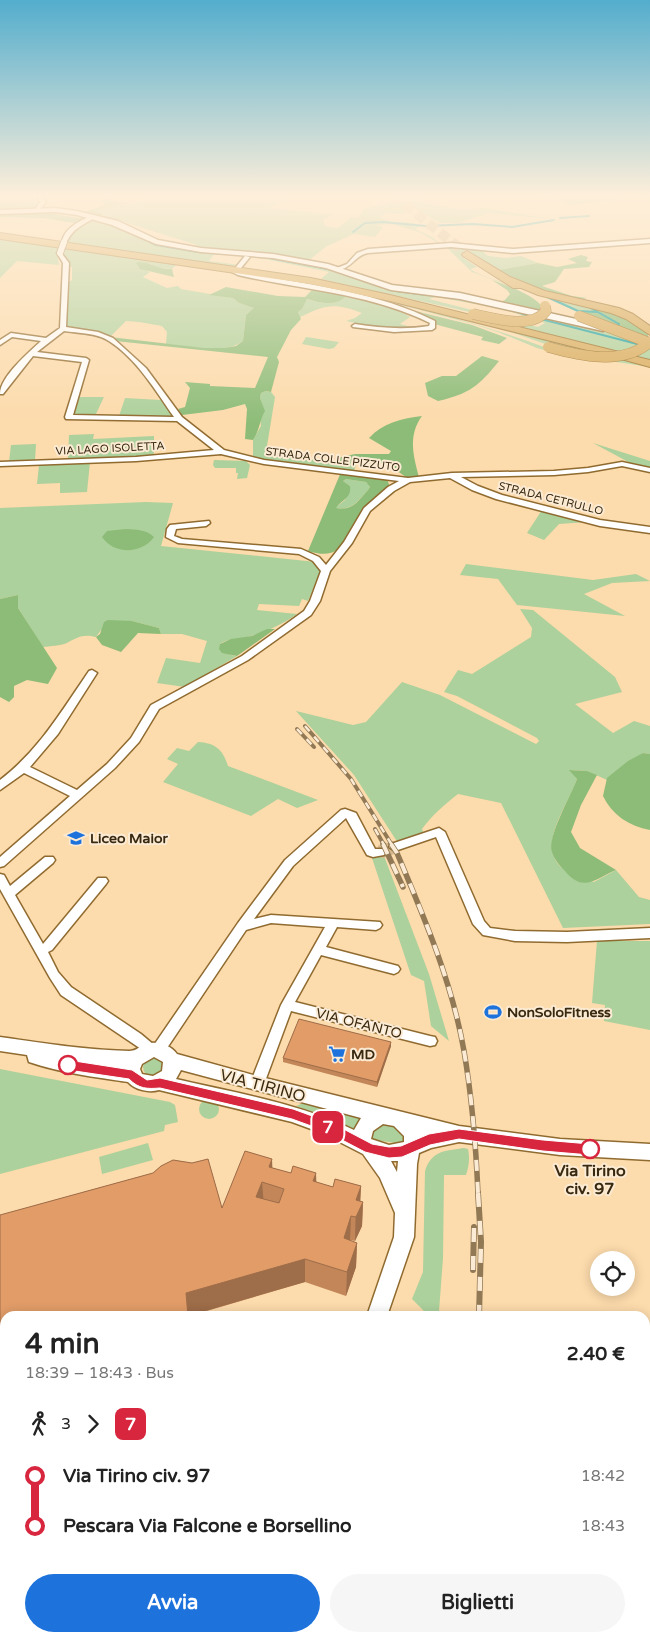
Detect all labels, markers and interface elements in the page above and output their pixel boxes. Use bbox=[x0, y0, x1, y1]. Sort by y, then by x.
street label: VIA LAGO ISOLETTA bbox=[55, 439, 165, 458]
street label: STRADA COLLE PIZZUTO bbox=[265, 445, 401, 474]
street label: STRADA CETRULLO bbox=[497, 479, 605, 518]
school or university icon: Liceo Maior bbox=[66, 828, 86, 848]
place label: Liceo Maior bbox=[90, 830, 168, 847]
sports icon: NonSoloFitness bbox=[483, 1002, 503, 1022]
place label: NonSoloFitness bbox=[507, 1004, 611, 1021]
street label: VIA OFANTO bbox=[314, 1005, 404, 1042]
supermarket icon: MD bbox=[327, 1044, 347, 1064]
place label: MD bbox=[351, 1046, 376, 1063]
unlabelled marker bbox=[58, 1055, 78, 1075]
street label: VIA TIRINO bbox=[218, 1065, 308, 1107]
line badge: 7 bbox=[312, 1111, 344, 1143]
text: 7 bbox=[322, 1116, 334, 1138]
marker: Via Tirino civ. 97 bbox=[580, 1139, 600, 1159]
place label: Via Tirino civ. 97 bbox=[554, 1161, 626, 1199]
map controls bbox=[590, 1251, 635, 1296]
button: locate bbox=[590, 1251, 635, 1296]
text: 4 min bbox=[25, 1327, 100, 1361]
text: 2.40 € bbox=[567, 1343, 625, 1365]
text: 18:39 – 18:43 · Bus bbox=[25, 1363, 174, 1383]
icon: walk bbox=[25, 1410, 53, 1438]
icon: forward bbox=[79, 1410, 107, 1438]
text: 7 bbox=[125, 1413, 136, 1435]
text: 3 bbox=[61, 1414, 71, 1434]
text: Via Tirino civ. 97 bbox=[63, 1465, 210, 1487]
text: 18:42 bbox=[581, 1466, 625, 1486]
text: Pescara Via Falcone e Borsellino bbox=[63, 1515, 352, 1537]
text: 18:43 bbox=[581, 1516, 625, 1536]
button: Avvia bbox=[25, 1574, 320, 1632]
button: Biglietti bbox=[330, 1574, 625, 1632]

